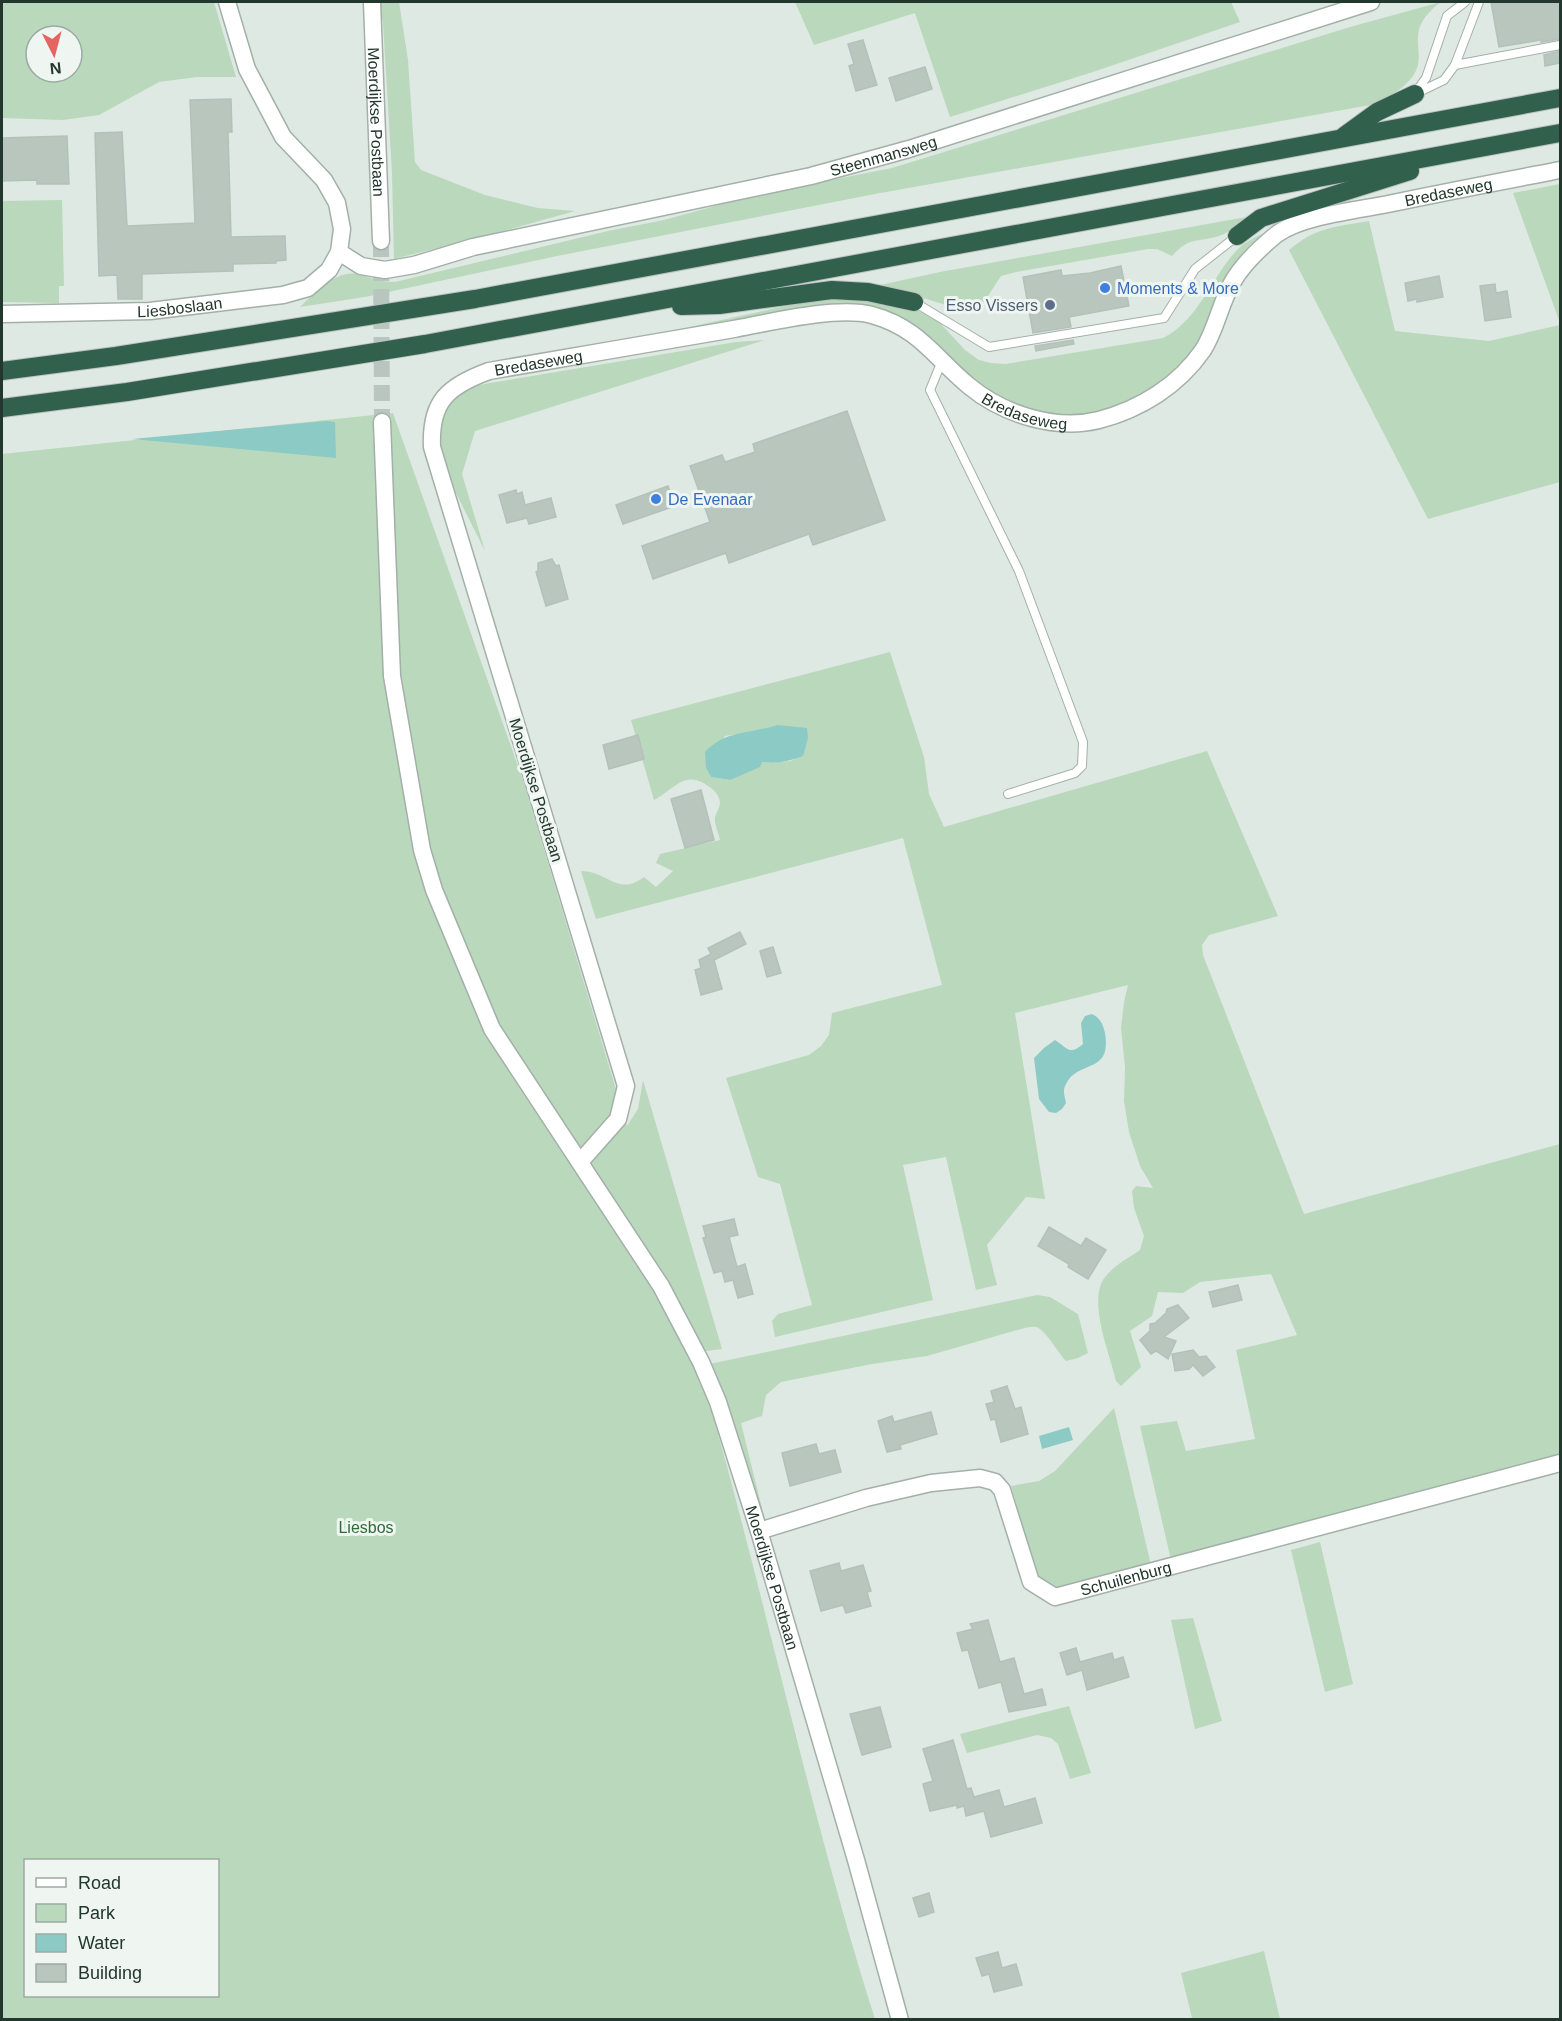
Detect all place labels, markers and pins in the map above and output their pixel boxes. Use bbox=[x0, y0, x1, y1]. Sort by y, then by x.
place label: Moments & More bbox=[1117, 280, 1239, 297]
marker: Moments & More bbox=[1098, 281, 1112, 295]
place label: Esso Vissers bbox=[946, 297, 1038, 314]
marker: Esso Vissers bbox=[1043, 298, 1057, 312]
place label: De Evenaar bbox=[668, 491, 753, 508]
marker: De Evenaar bbox=[649, 492, 663, 506]

